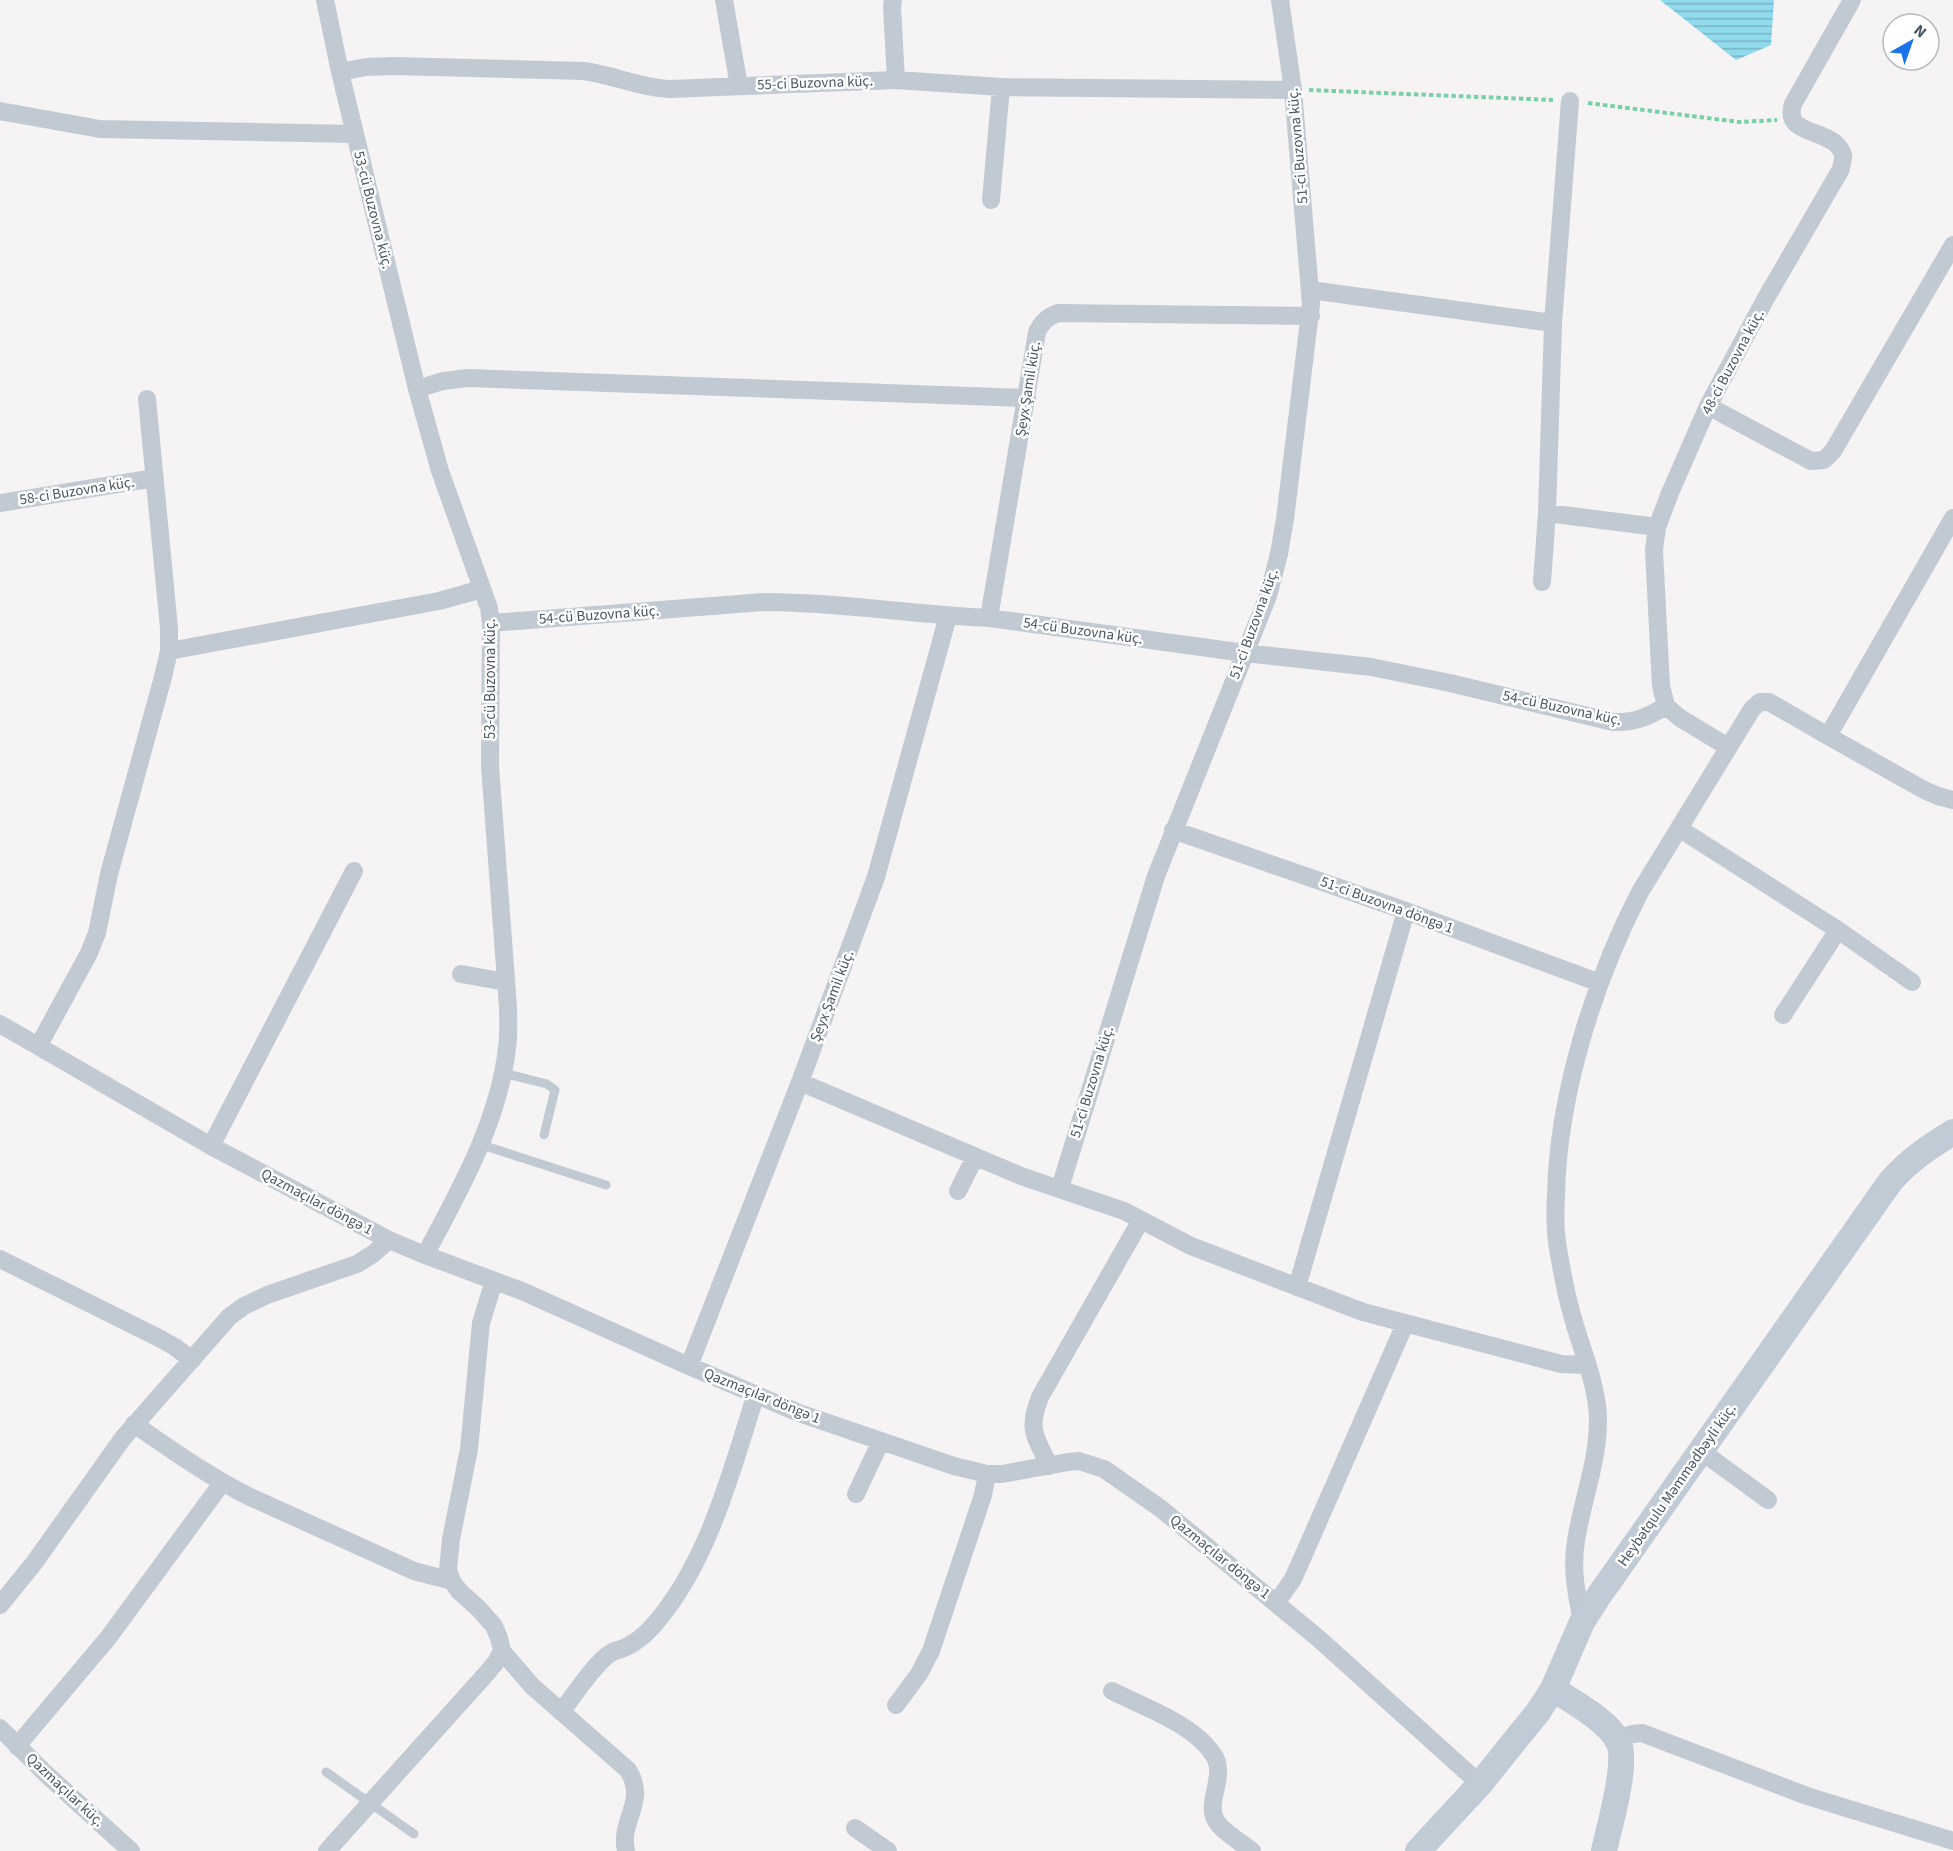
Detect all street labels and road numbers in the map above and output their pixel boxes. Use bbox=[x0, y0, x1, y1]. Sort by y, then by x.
street label: 55-ci Buzovna küç. bbox=[757, 70, 873, 96]
street label: 51-ci Buzovna küç. bbox=[1282, 87, 1314, 205]
street label: 53-cü Buzovna küç. bbox=[348, 149, 398, 271]
street label: 48-ci Buzovna küç. bbox=[1696, 306, 1770, 418]
street label: Şeyx Şamil küç. bbox=[1010, 340, 1046, 438]
street label: 58-ci Buzovna küç. bbox=[18, 472, 136, 510]
street label: 51-ci Buzovna küç. bbox=[1224, 566, 1284, 682]
street label: 54-cü Buzovna küç. bbox=[538, 600, 660, 630]
street label: 54-cü Buzovna küç. bbox=[1022, 612, 1144, 650]
street label: 53-cü Buzovna küç. bbox=[480, 619, 501, 739]
street label: 54-cü Buzovna küç. bbox=[1501, 685, 1623, 731]
street label: 51-ci Buzovna döngə 1 bbox=[1317, 871, 1457, 939]
street label: Şeyx Şamil küç. bbox=[805, 947, 859, 1045]
street label: 51-ci Buzovna küç. bbox=[1065, 1023, 1119, 1141]
street label: Qazmaçılar döngə 1 bbox=[257, 1164, 377, 1240]
street label: Qazmaçılar döngə 1 bbox=[701, 1363, 823, 1429]
street label: Heybətqulu Məmmədbəyli küç. bbox=[1613, 1399, 1741, 1571]
street label: Qazmaçılar döngə 1 bbox=[1165, 1510, 1275, 1604]
street label: Qazmaçılar küç. bbox=[21, 1748, 109, 1832]

